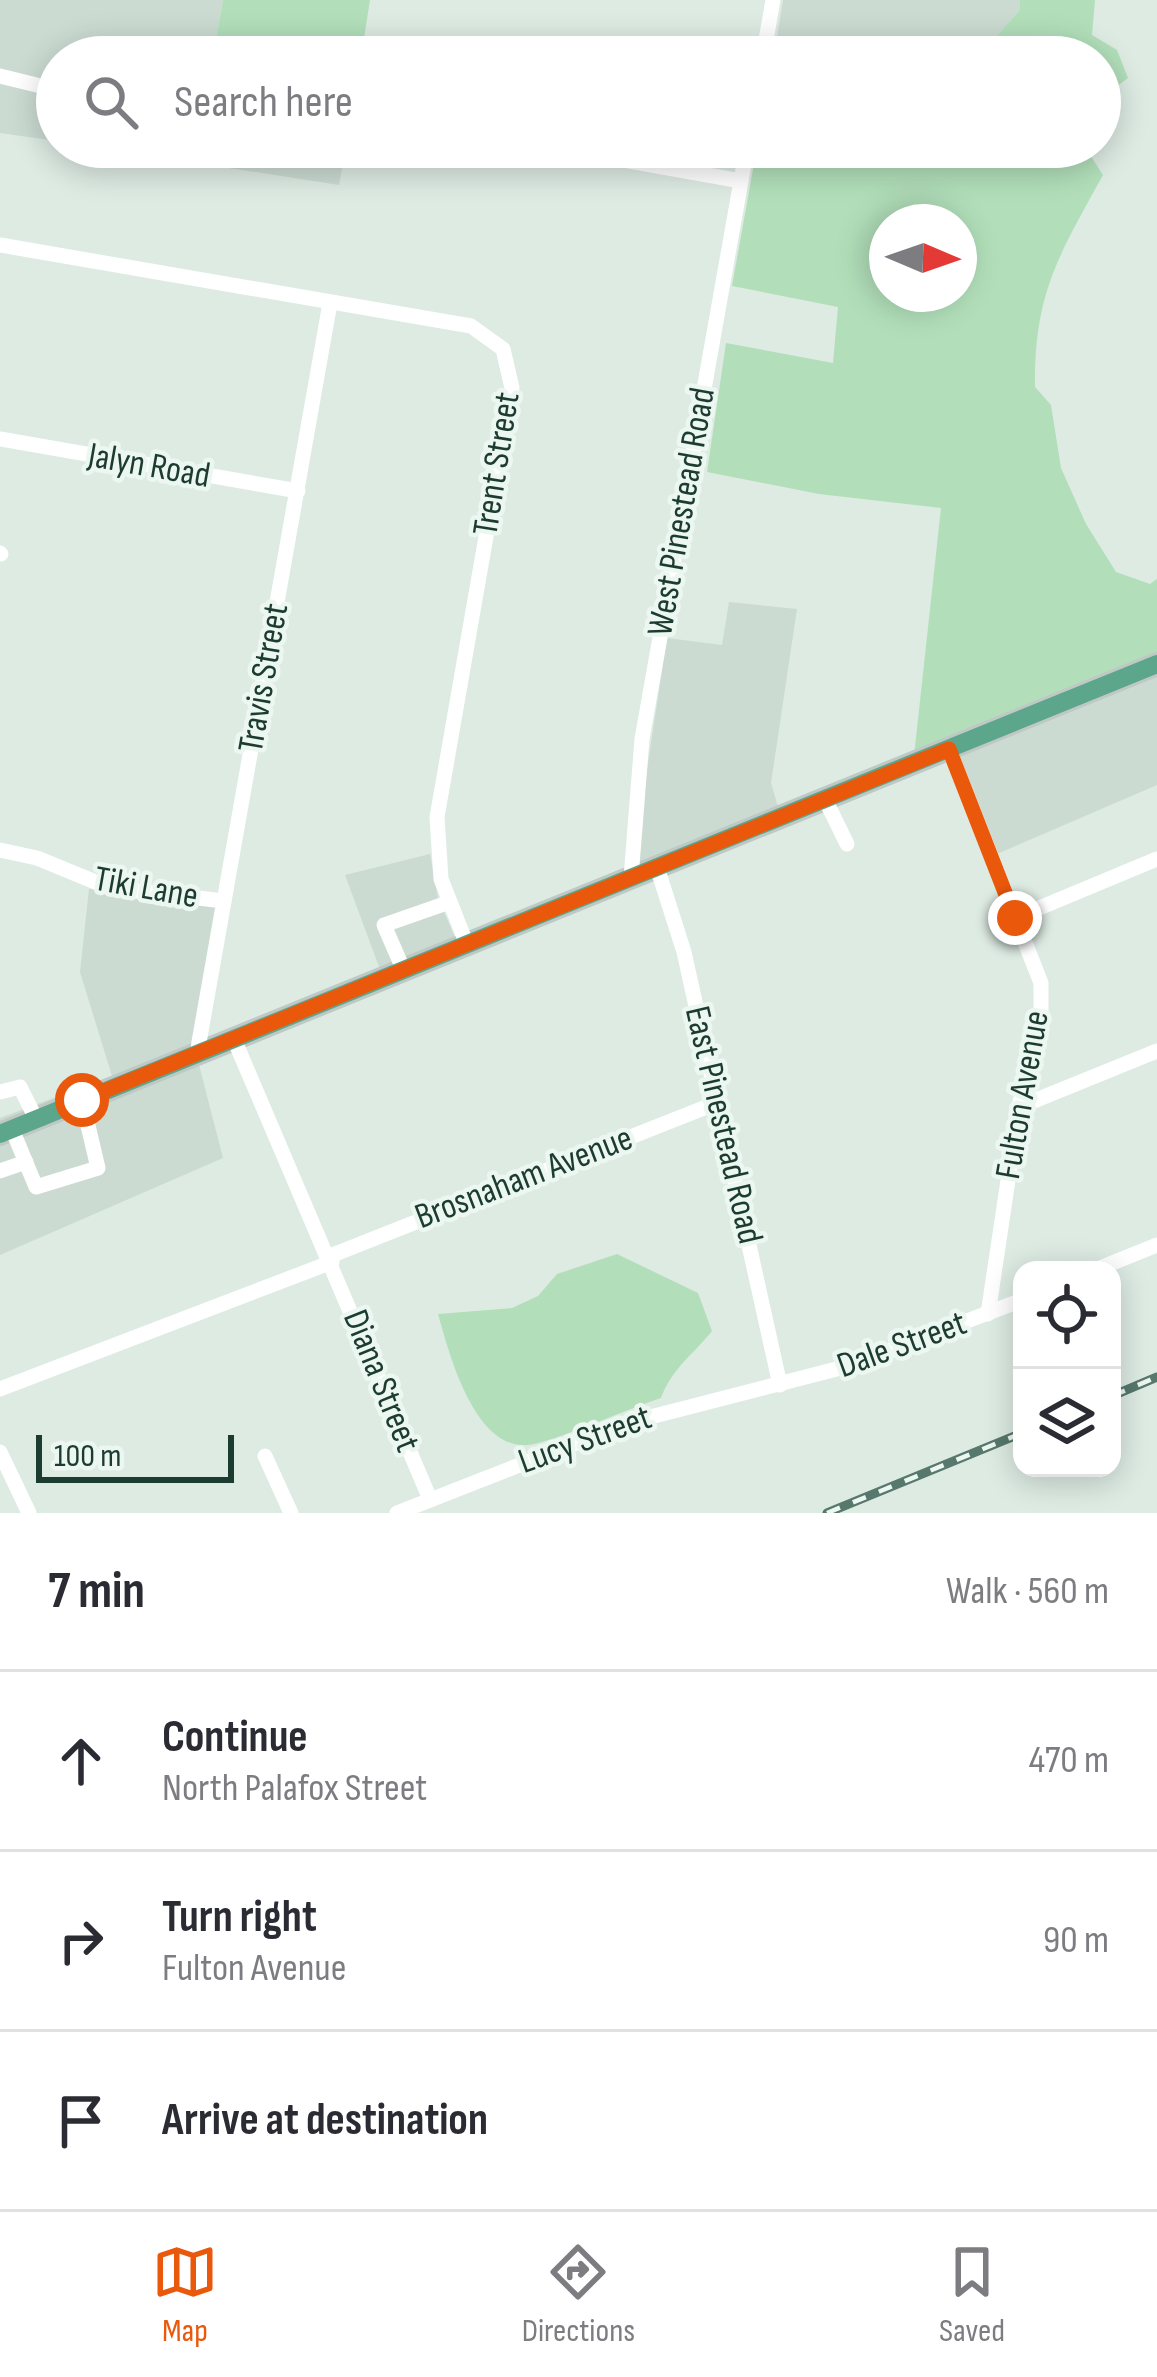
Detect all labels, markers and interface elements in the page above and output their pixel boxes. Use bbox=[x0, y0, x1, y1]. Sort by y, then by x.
search box bbox=[36, 36, 1121, 168]
icon: search bbox=[78, 69, 144, 135]
text: Search here bbox=[174, 75, 353, 130]
north arrow bbox=[869, 204, 977, 312]
street label: West Pinestead Road bbox=[639, 384, 725, 640]
street label: Trent Street bbox=[464, 389, 530, 539]
street label: Jalyn Road bbox=[84, 434, 213, 498]
street label: Travis Street bbox=[230, 600, 298, 756]
street label: Tiki Lane bbox=[91, 858, 201, 918]
route end bbox=[988, 891, 1042, 945]
street label: East Pinestead Road bbox=[675, 1002, 771, 1248]
street label: Fulton Avenue bbox=[987, 1007, 1059, 1183]
route start bbox=[55, 1073, 109, 1127]
street label: Brosnaham Avenue bbox=[409, 1117, 639, 1239]
map controls bbox=[1013, 1261, 1121, 1477]
button: locate bbox=[1013, 1261, 1121, 1369]
street label: Dale Street bbox=[832, 1302, 972, 1388]
street label: Diana Street bbox=[333, 1304, 429, 1458]
button: layers bbox=[1013, 1369, 1121, 1477]
street label: Lucy Street bbox=[513, 1396, 657, 1484]
scale bar bbox=[36, 1429, 234, 1482]
text: 100 m bbox=[54, 1436, 121, 1476]
text: 7 min bbox=[48, 1561, 145, 1622]
text: Walk · 560 m bbox=[946, 1568, 1109, 1615]
text: Continue bbox=[162, 1710, 308, 1765]
icon: ahead bbox=[48, 1728, 114, 1794]
text: 470 m bbox=[1029, 1737, 1109, 1784]
text: North Palafox Street bbox=[162, 1765, 427, 1812]
text: Turn right bbox=[162, 1890, 317, 1945]
icon: right bbox=[48, 1908, 114, 1974]
text: 90 m bbox=[1043, 1917, 1109, 1964]
text: Fulton Avenue bbox=[162, 1945, 346, 1992]
icon: arrive bbox=[48, 2088, 114, 2154]
text: Arrive at destination bbox=[162, 2093, 488, 2148]
tab: Map bbox=[152, 2239, 218, 2351]
tab: Directions bbox=[522, 2239, 635, 2351]
tab: Saved bbox=[939, 2239, 1005, 2351]

